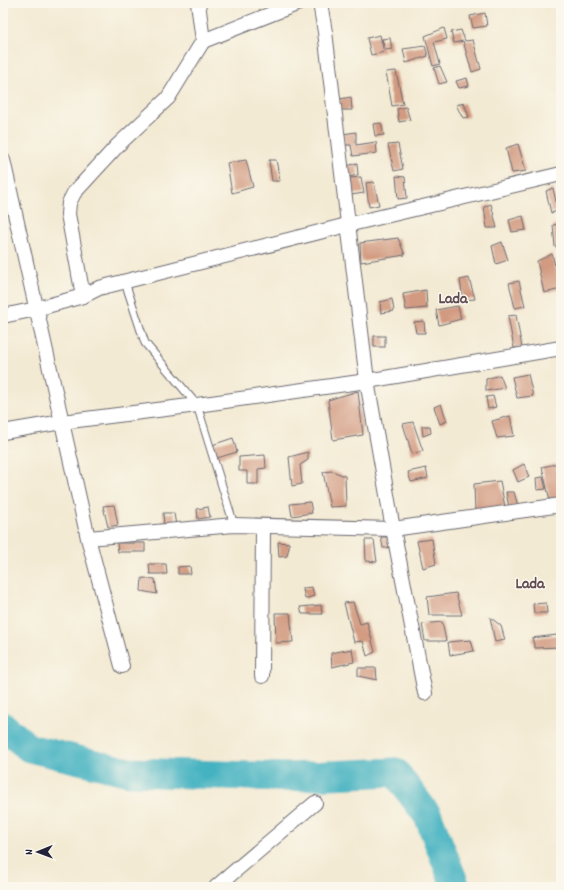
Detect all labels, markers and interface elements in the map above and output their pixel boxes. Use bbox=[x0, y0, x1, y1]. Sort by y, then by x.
district label: Lada bbox=[438, 288, 469, 311]
district label: Lada bbox=[515, 573, 546, 596]
north arrow bbox=[18, 832, 58, 872]
text: N bbox=[22, 849, 38, 855]

